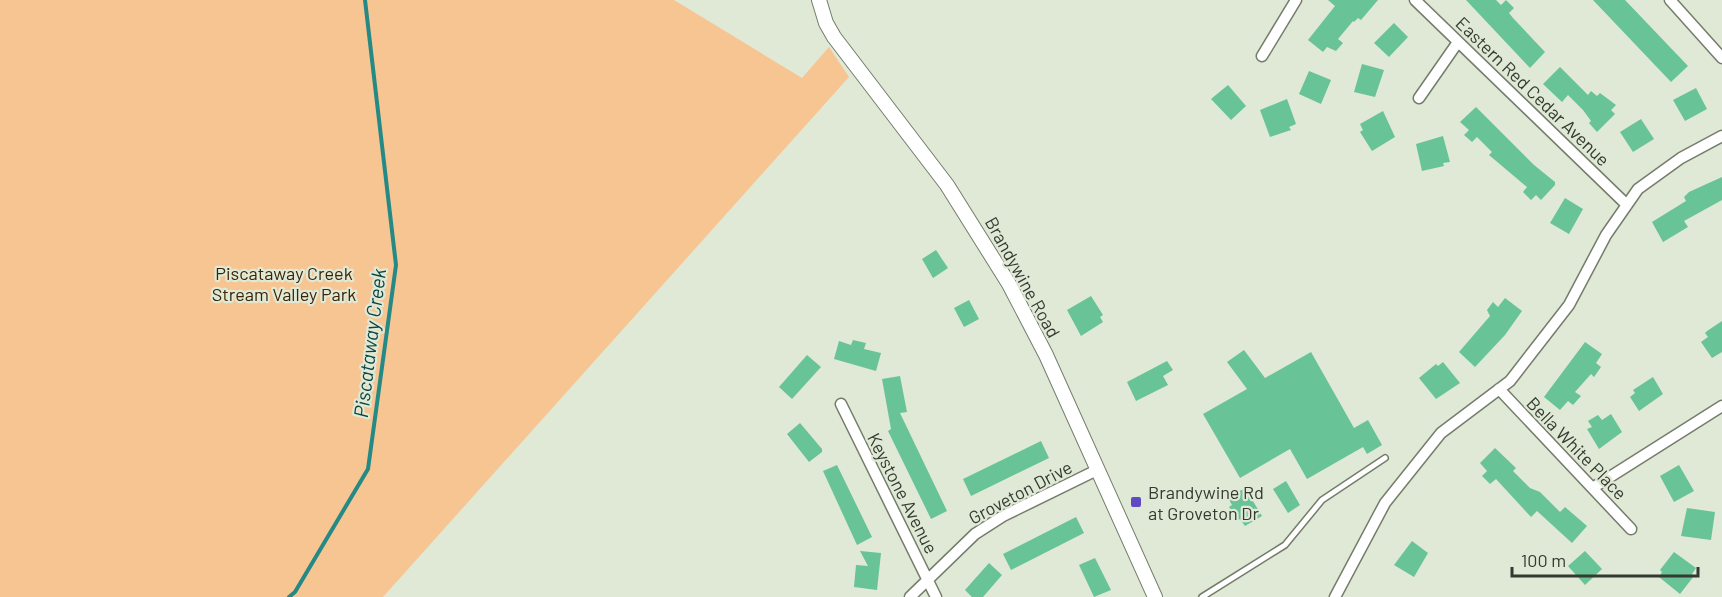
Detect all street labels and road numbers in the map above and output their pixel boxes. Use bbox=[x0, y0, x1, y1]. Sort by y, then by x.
street label: Eastern Red Cedar Avenue bbox=[1452, 12, 1614, 170]
street label: Brandywine Road bbox=[981, 213, 1065, 341]
street label: Bella White Place bbox=[1522, 392, 1632, 504]
street label: Keystone Avenue bbox=[863, 429, 943, 557]
street label: Groveton Drive bbox=[964, 455, 1076, 529]

